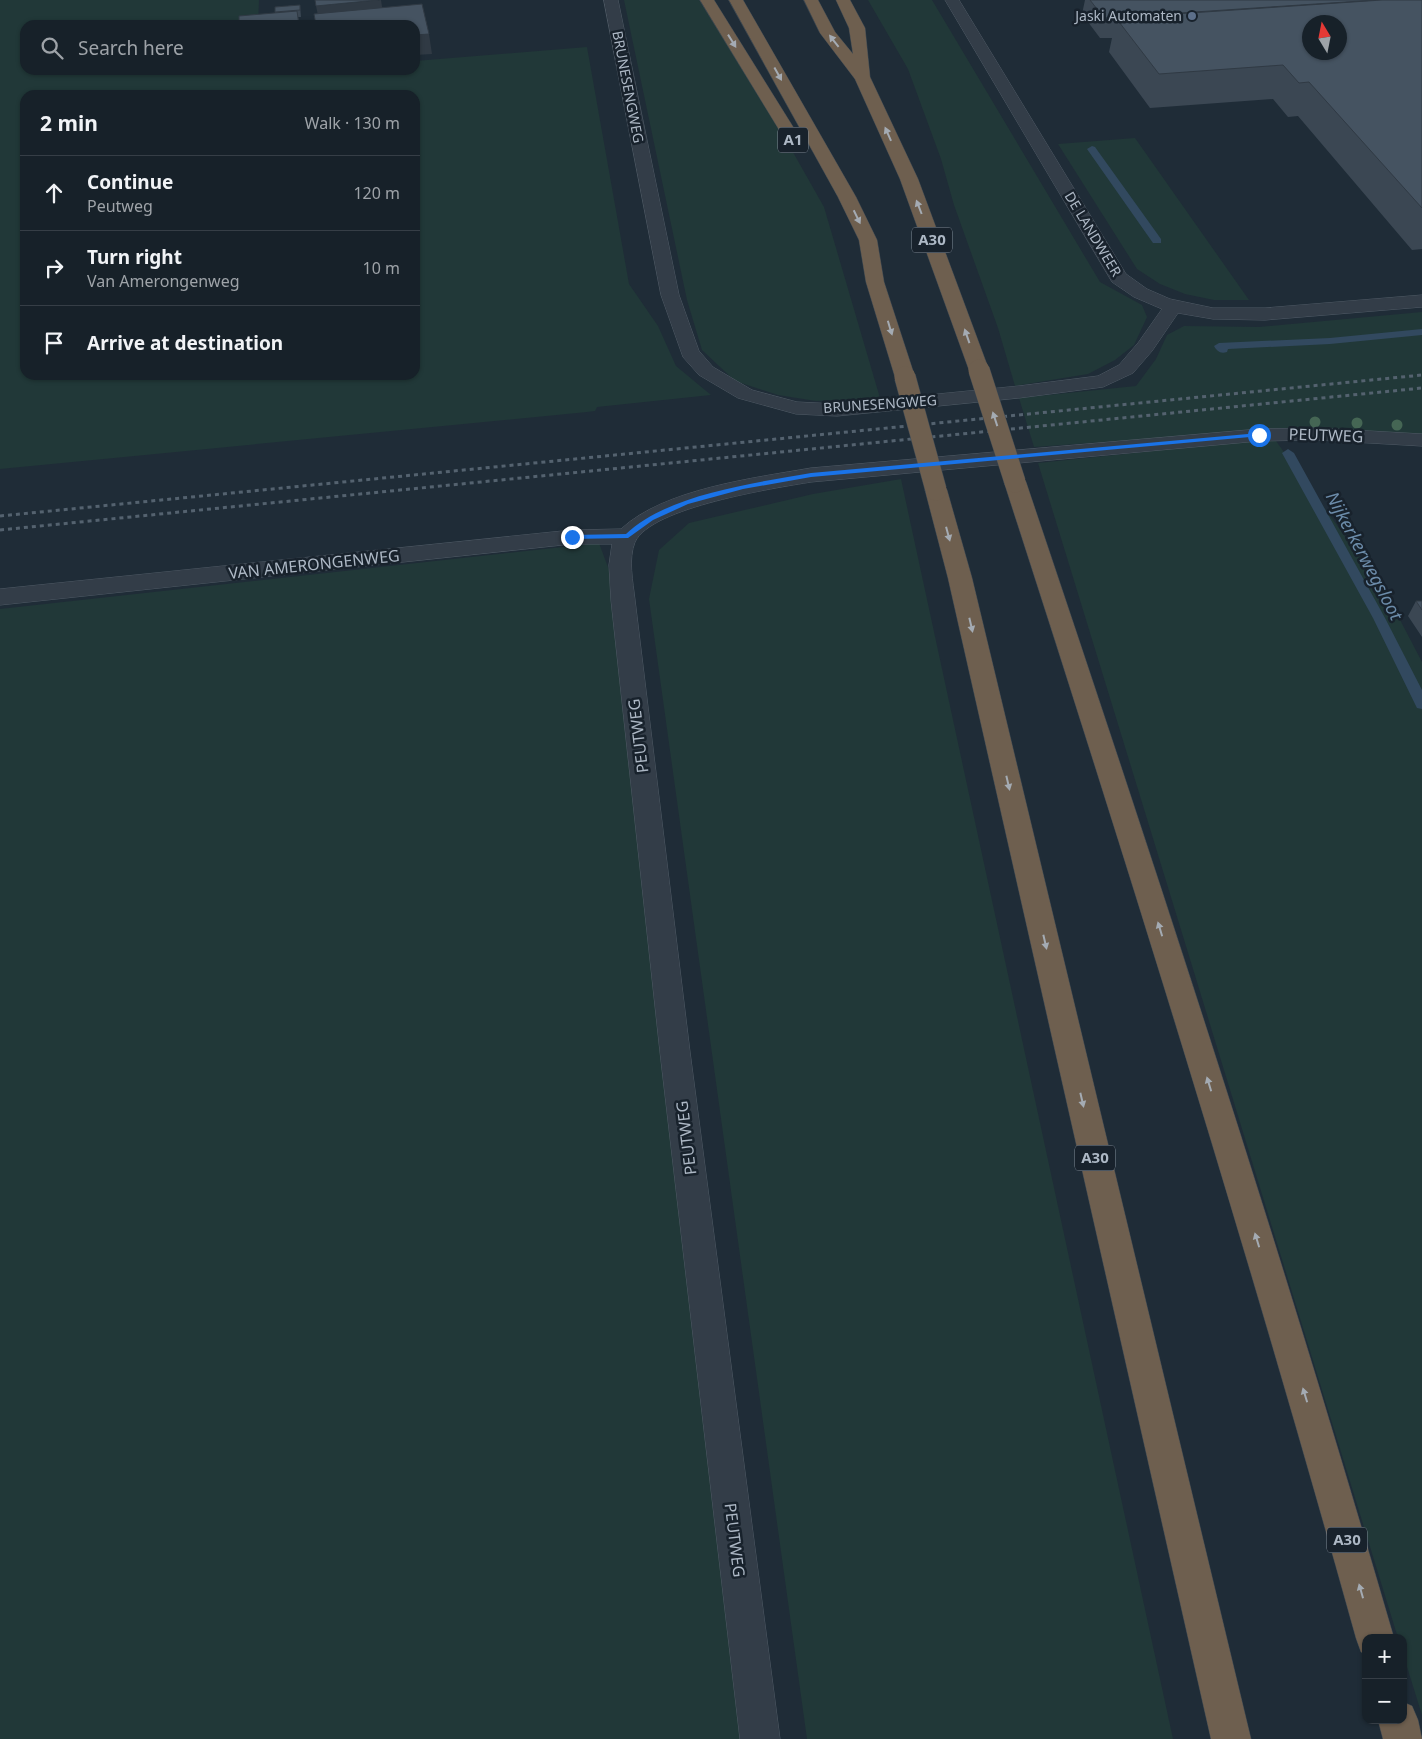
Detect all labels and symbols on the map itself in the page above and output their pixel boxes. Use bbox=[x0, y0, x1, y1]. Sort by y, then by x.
place label: Jaski Automaten bbox=[1073, 6, 1182, 25]
marker: Jaski Automaten bbox=[1186, 10, 1198, 22]
north arrow bbox=[1302, 15, 1347, 60]
street label: BRUNESENGWEG bbox=[608, 29, 649, 145]
one-way arrow bbox=[829, 34, 840, 47]
one-way arrow bbox=[728, 35, 737, 48]
one-way arrow bbox=[774, 67, 782, 82]
one-way arrow bbox=[884, 127, 892, 141]
road number: A1 bbox=[778, 128, 808, 152]
street label: DE LANDWEER bbox=[1061, 188, 1126, 280]
one-way arrow bbox=[915, 199, 922, 214]
one-way arrow bbox=[853, 209, 861, 224]
road number: A30 bbox=[912, 228, 952, 252]
one-way arrow bbox=[887, 321, 895, 336]
one-way arrow bbox=[963, 328, 970, 343]
street label: BRUNESENGWEG bbox=[823, 390, 937, 417]
one-way arrow bbox=[990, 411, 998, 426]
street label: PEUTWEG bbox=[1288, 423, 1364, 447]
route start bbox=[1248, 424, 1271, 447]
water label: Nijkerkerwegsloot bbox=[1321, 487, 1409, 625]
route end bbox=[561, 526, 584, 549]
one-way arrow bbox=[944, 526, 952, 541]
street label: VAN AMERONGENWEG bbox=[227, 544, 401, 584]
one-way arrow bbox=[967, 618, 975, 633]
street label: PEUTWEG bbox=[623, 698, 653, 774]
one-way arrow bbox=[1004, 776, 1012, 791]
one-way arrow bbox=[1156, 922, 1164, 937]
one-way arrow bbox=[1041, 934, 1049, 949]
one-way arrow bbox=[1204, 1077, 1212, 1092]
one-way arrow bbox=[1078, 1092, 1086, 1107]
street label: PEUTWEG bbox=[671, 1100, 701, 1176]
road number: A30 bbox=[1075, 1146, 1115, 1170]
one-way arrow bbox=[1252, 1232, 1260, 1247]
one-way arrow bbox=[1301, 1387, 1308, 1402]
street label: PEUTWEG bbox=[720, 1502, 750, 1578]
road number: A30 bbox=[1327, 1528, 1367, 1552]
one-way arrow bbox=[1357, 1583, 1365, 1598]

